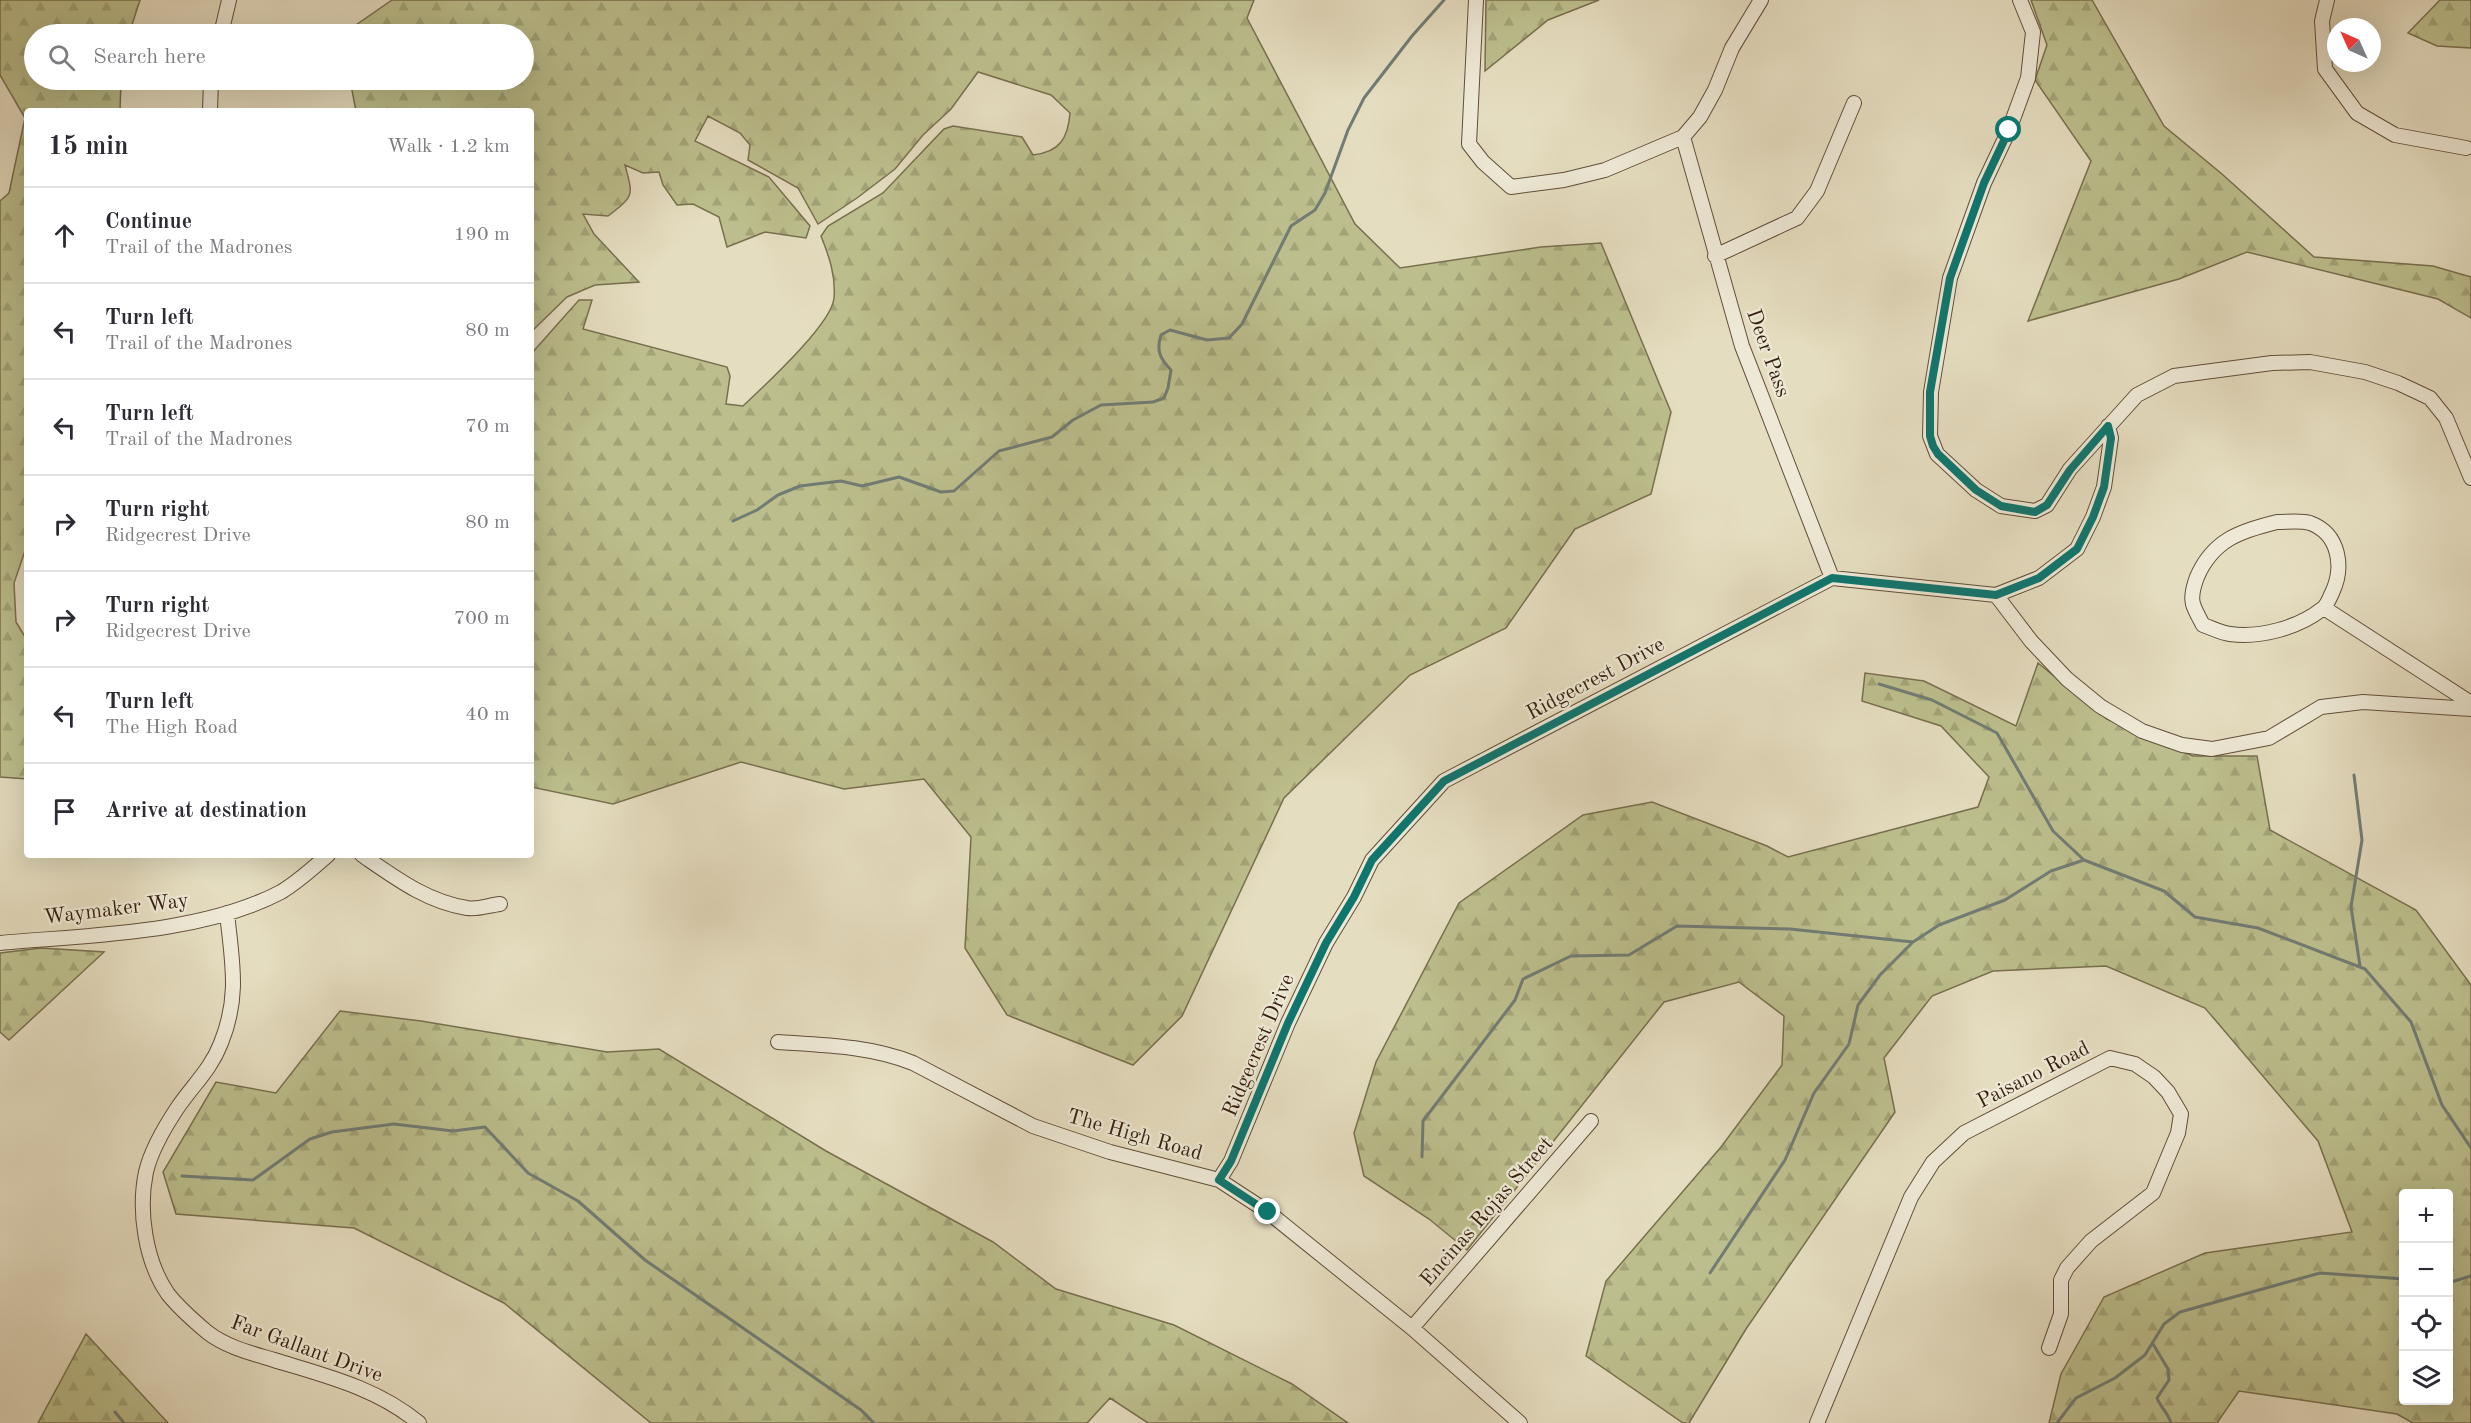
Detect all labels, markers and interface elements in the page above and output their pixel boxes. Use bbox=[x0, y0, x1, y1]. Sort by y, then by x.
north arrow bbox=[2327, 18, 2381, 72]
search box bbox=[24, 24, 534, 90]
icon: search bbox=[45, 41, 78, 74]
text: Search here bbox=[93, 46, 206, 68]
route start bbox=[1995, 116, 2021, 142]
text: 15 min bbox=[48, 134, 128, 160]
text: Walk · 1.2 km bbox=[387, 137, 510, 157]
text: Continue bbox=[105, 211, 192, 233]
icon: ahead bbox=[48, 219, 81, 252]
text: 190 m bbox=[454, 225, 510, 245]
text: Trail of the Madrones bbox=[105, 238, 292, 258]
text: Turn left bbox=[105, 307, 194, 329]
street label: Deer Pass bbox=[1742, 307, 1793, 400]
icon: left bbox=[48, 315, 81, 348]
text: 80 m bbox=[465, 321, 510, 341]
text: Trail of the Madrones bbox=[105, 334, 292, 354]
text: Turn left bbox=[105, 403, 194, 425]
icon: left bbox=[48, 411, 81, 444]
text: 70 m bbox=[465, 417, 510, 437]
text: Trail of the Madrones bbox=[105, 430, 292, 450]
text: Turn right bbox=[105, 499, 209, 521]
icon: right bbox=[48, 507, 81, 540]
text: 80 m bbox=[465, 513, 510, 533]
text: Ridgecrest Drive bbox=[105, 526, 251, 546]
text: Turn right bbox=[105, 595, 209, 617]
icon: right bbox=[48, 603, 81, 636]
text: 700 m bbox=[454, 609, 510, 629]
text: Ridgecrest Drive bbox=[105, 622, 251, 642]
street label: Ridgecrest Drive bbox=[1523, 634, 1668, 724]
text: Turn left bbox=[105, 691, 194, 713]
icon: left bbox=[48, 699, 81, 732]
text: 40 m bbox=[465, 705, 510, 725]
text: The High Road bbox=[105, 718, 238, 738]
icon: arrive bbox=[48, 795, 81, 828]
text: Arrive at destination bbox=[105, 800, 307, 822]
street label: Waymaker Way bbox=[42, 890, 190, 929]
street label: Ridgecrest Drive bbox=[1220, 971, 1299, 1120]
street label: Paisano Road bbox=[1974, 1038, 2093, 1113]
street label: The High Road bbox=[1065, 1106, 1205, 1165]
street label: Encinas Rojas Street bbox=[1417, 1133, 1558, 1291]
map controls bbox=[2399, 1189, 2453, 1405]
button: + bbox=[2399, 1189, 2453, 1243]
route end bbox=[1254, 1198, 1280, 1224]
button: − bbox=[2399, 1243, 2453, 1297]
button: locate bbox=[2399, 1297, 2453, 1351]
street label: Far Gallant Drive bbox=[228, 1312, 385, 1387]
button: layers bbox=[2399, 1351, 2453, 1405]

